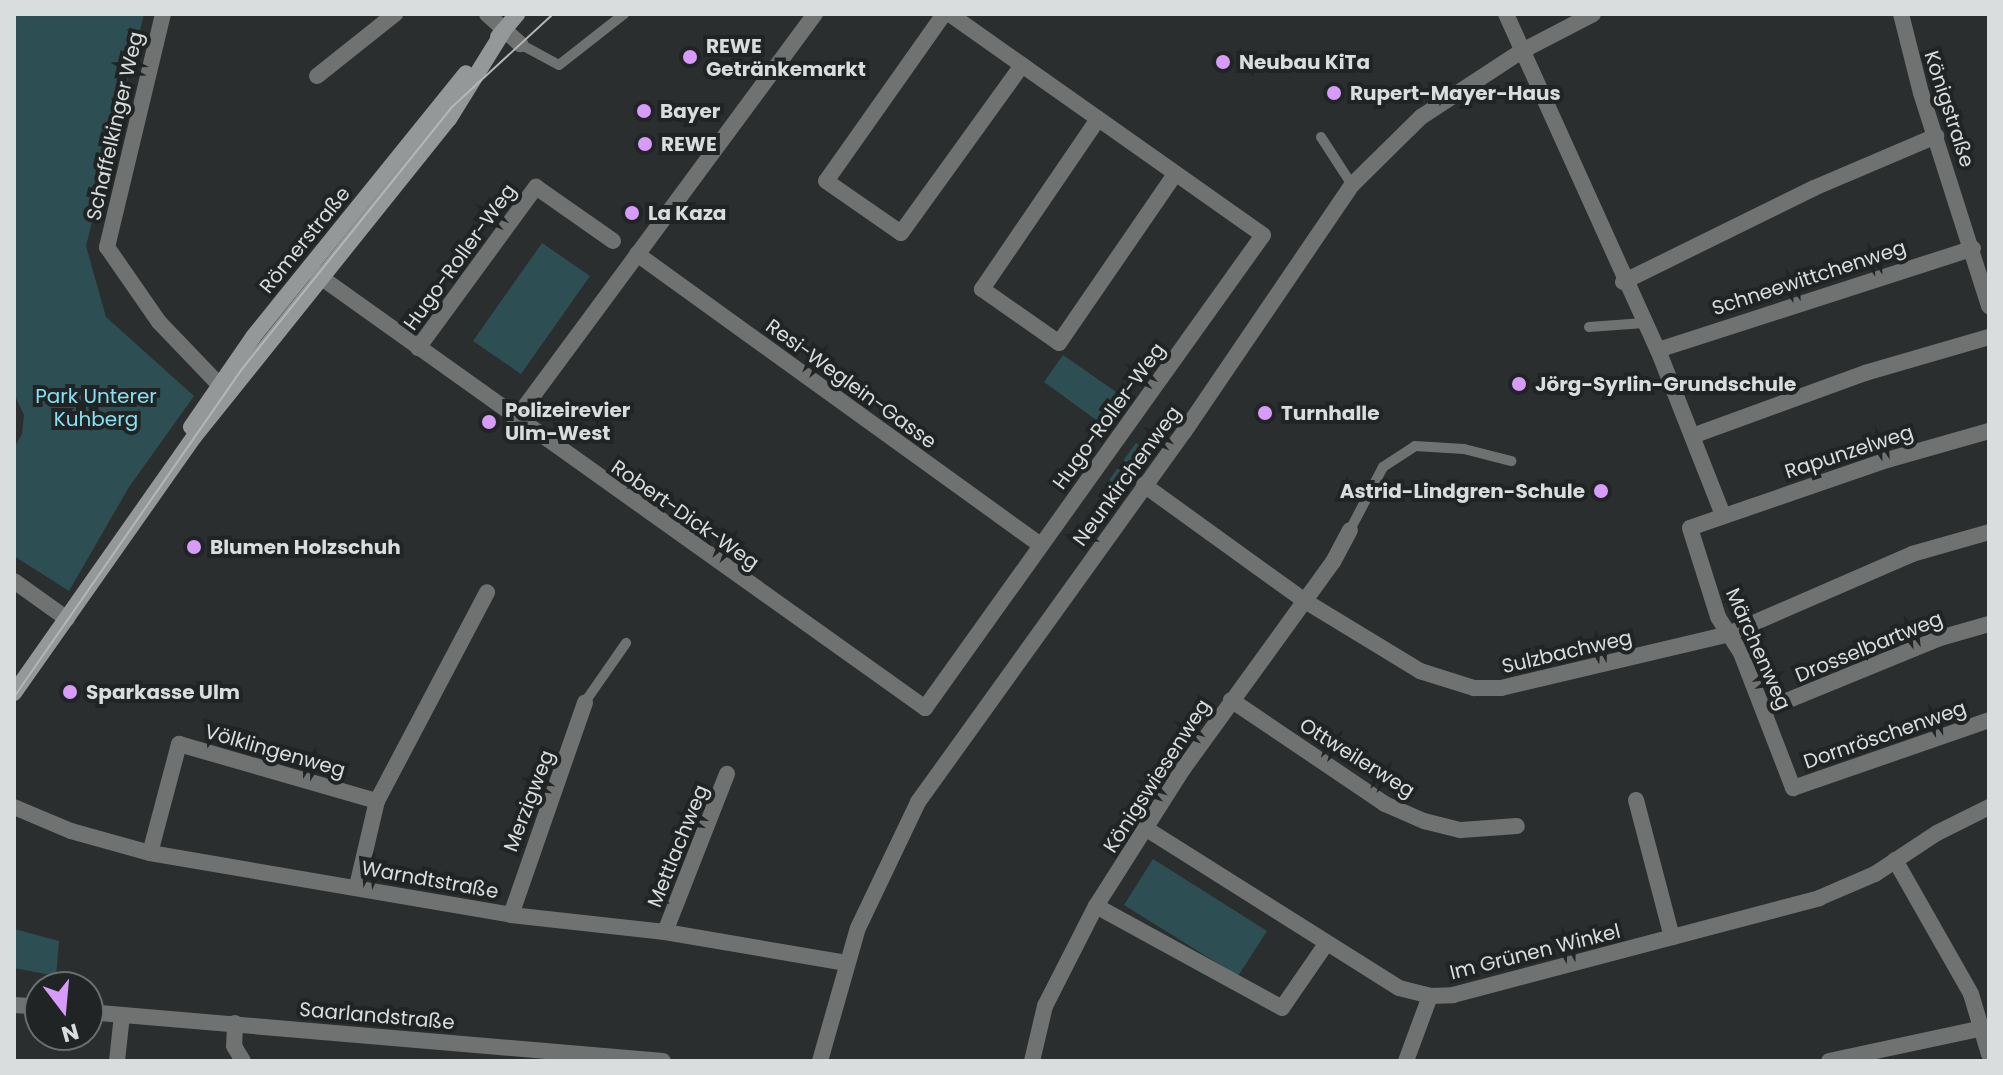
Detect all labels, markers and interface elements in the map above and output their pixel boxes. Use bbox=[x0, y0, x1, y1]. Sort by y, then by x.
street label: Schaffelkinger Weg bbox=[82, 29, 148, 223]
place label: REWE Getränkemarkt bbox=[706, 34, 866, 81]
marker: REWE Getränkemarkt bbox=[681, 48, 699, 66]
street label: Königstraße bbox=[1919, 48, 1979, 170]
place label: Neubau KiTa bbox=[1239, 50, 1370, 74]
marker: Neubau KiTa bbox=[1214, 53, 1232, 71]
place label: Rupert-Mayer-Haus bbox=[1350, 81, 1561, 105]
marker: Rupert-Mayer-Haus bbox=[1325, 84, 1343, 102]
place label: Bayer bbox=[660, 99, 720, 123]
marker: Bayer bbox=[635, 102, 653, 120]
place label: REWE bbox=[661, 132, 717, 156]
marker: REWE bbox=[636, 135, 654, 153]
street label: Hugo-Roller-Weg bbox=[399, 179, 521, 335]
street label: Römerstraße bbox=[255, 182, 355, 298]
place label: La Kaza bbox=[648, 201, 726, 225]
marker: La Kaza bbox=[623, 204, 641, 222]
street label: Schneewittchenweg bbox=[1709, 235, 1909, 321]
street label: Resi-Weglein-Gasse bbox=[761, 314, 941, 454]
street label: Hugo-Roller-Weg bbox=[1048, 338, 1170, 494]
place label: Jörg-Syrlin-Grundschule bbox=[1535, 372, 1796, 396]
marker: Jörg-Syrlin-Grundschule bbox=[1510, 375, 1528, 393]
park label: Park Unterer Kuhberg bbox=[35, 384, 157, 431]
place label: Polizeirevier Ulm-West bbox=[505, 398, 630, 445]
street label: Neunkirchenweg bbox=[1068, 401, 1186, 551]
place label: Turnhalle bbox=[1281, 401, 1380, 425]
marker: Turnhalle bbox=[1256, 404, 1274, 422]
marker: Polizeirevier Ulm-West bbox=[480, 413, 498, 431]
street label: Rapunzelweg bbox=[1782, 420, 1916, 484]
street label: Robert-Dick-Weg bbox=[607, 455, 763, 575]
place label: Astrid-Lindgren-Schule bbox=[1340, 479, 1585, 503]
marker: Astrid-Lindgren-Schule bbox=[1592, 482, 1610, 500]
place label: Blumen Holzschuh bbox=[210, 535, 401, 559]
marker: Blumen Holzschuh bbox=[185, 538, 203, 556]
street label: Märchenweg bbox=[1720, 584, 1796, 714]
street label: Drosselbartweg bbox=[1792, 607, 1946, 687]
street label: Sulzbachweg bbox=[1500, 625, 1634, 679]
place label: Sparkasse Ulm bbox=[86, 680, 240, 704]
marker: Sparkasse Ulm bbox=[61, 683, 79, 701]
street label: Königswiesenweg bbox=[1098, 695, 1216, 857]
street label: Dornröschenweg bbox=[1801, 696, 1969, 774]
street label: Ottweilerweg bbox=[1295, 713, 1419, 803]
street label: Völklingenweg bbox=[202, 719, 348, 783]
street label: Merzigweg bbox=[499, 747, 559, 855]
street label: Mettlachweg bbox=[643, 781, 713, 911]
street label: Warndtstraße bbox=[360, 856, 500, 904]
street label: Im Grünen Winkel bbox=[1447, 919, 1623, 985]
north arrow bbox=[24, 971, 104, 1051]
street label: Saarlandstraße bbox=[298, 997, 456, 1035]
text: N bbox=[58, 1015, 82, 1050]

